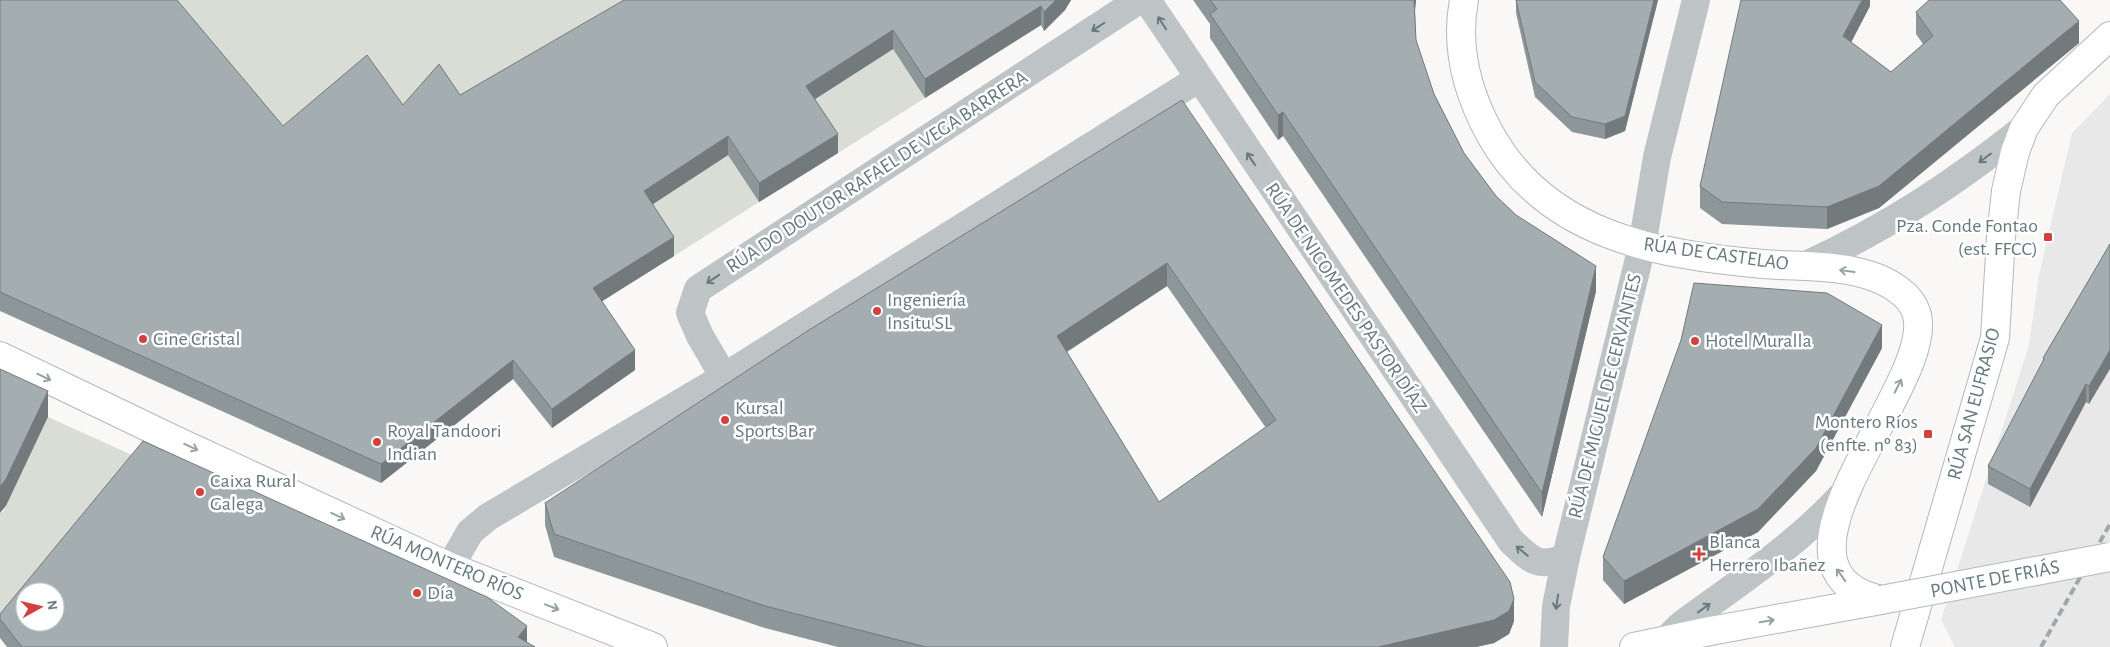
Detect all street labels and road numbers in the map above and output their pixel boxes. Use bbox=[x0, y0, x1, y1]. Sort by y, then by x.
street label: RÚA DO DOUTOR RAFAEL DE VEGA BARRERA bbox=[722, 66, 1032, 277]
street label: RÚA DE NICOMEDES PASTOR DÍAZ bbox=[1261, 179, 1431, 417]
street label: RÚA DE CASTELAO bbox=[1642, 233, 1790, 274]
street label: RÚA DE MIGUEL DE CERVANTES bbox=[1564, 271, 1645, 520]
street label: RÚA SAN EUFRASIO bbox=[1943, 326, 2004, 482]
street label: RÚA MONTERO RÍOS bbox=[368, 521, 527, 604]
street label: PONTE DE FRIÁS bbox=[1928, 556, 2061, 601]

